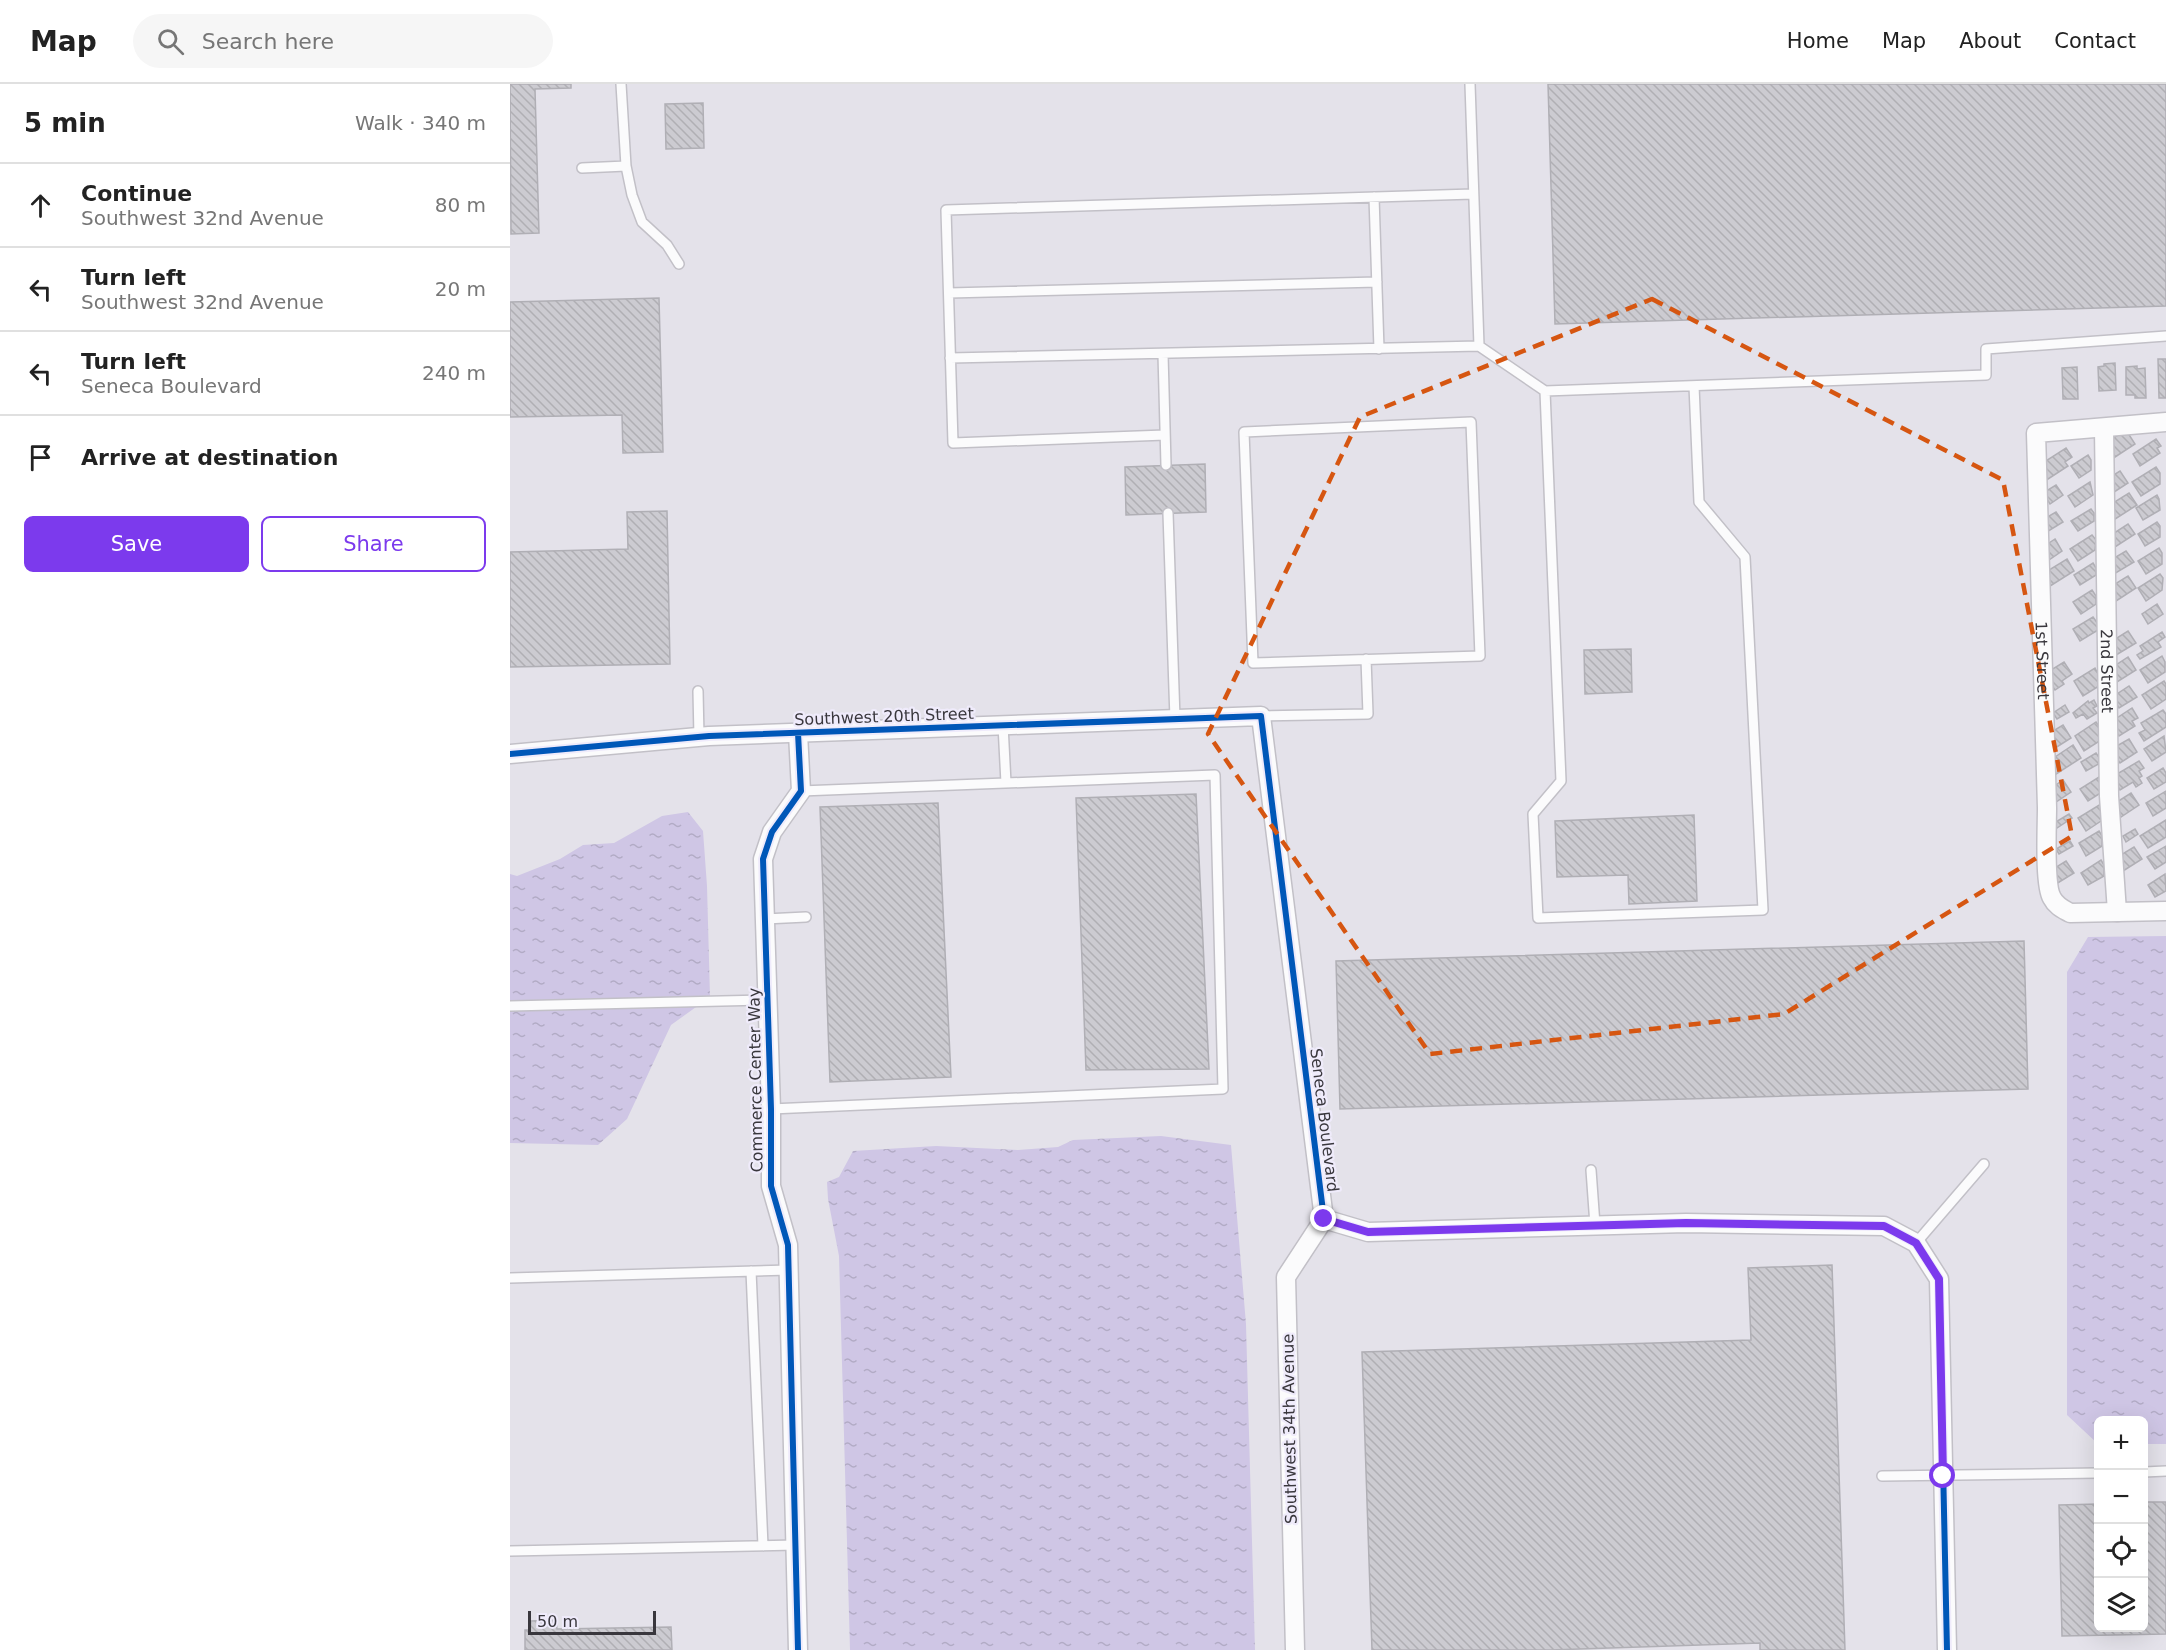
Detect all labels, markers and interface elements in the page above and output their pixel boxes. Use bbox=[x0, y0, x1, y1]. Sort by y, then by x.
search box bbox=[133, 14, 553, 68]
text: Map bbox=[30, 25, 97, 58]
icon: search bbox=[154, 25, 187, 58]
text: Search here bbox=[202, 29, 334, 54]
text: Home bbox=[1787, 29, 1849, 53]
text: Map bbox=[1882, 29, 1926, 53]
text: About bbox=[1959, 29, 2021, 53]
text: Contact bbox=[2054, 29, 2136, 53]
text: 5 min bbox=[24, 108, 106, 138]
text: Walk · 340 m bbox=[355, 111, 486, 135]
text: Continue bbox=[81, 181, 192, 206]
icon: ahead bbox=[24, 189, 57, 222]
text: 80 m bbox=[435, 193, 486, 217]
text: Southwest 32nd Avenue bbox=[81, 206, 324, 230]
text: Turn left bbox=[81, 265, 186, 290]
icon: left bbox=[24, 273, 57, 306]
text: 20 m bbox=[435, 277, 486, 301]
text: Southwest 32nd Avenue bbox=[81, 290, 324, 314]
text: Turn left bbox=[81, 349, 186, 374]
icon: left bbox=[24, 357, 57, 390]
text: 240 m bbox=[422, 361, 486, 385]
text: Seneca Boulevard bbox=[81, 374, 262, 398]
icon: arrive bbox=[24, 441, 57, 474]
text: Arrive at destination bbox=[81, 445, 338, 470]
button: Save bbox=[24, 516, 249, 572]
button: Share bbox=[261, 516, 486, 572]
street label: 1st Street bbox=[2032, 621, 2053, 700]
street label: 2nd Street bbox=[2097, 629, 2117, 713]
street label: Southwest 20th Street bbox=[794, 704, 974, 729]
street label: Commerce Center Way bbox=[744, 987, 767, 1173]
street label: Seneca Boulevard bbox=[1306, 1047, 1343, 1193]
route end bbox=[1310, 1205, 1336, 1231]
street label: Southwest 34th Avenue bbox=[1278, 1334, 1301, 1524]
map controls bbox=[2094, 1416, 2148, 1632]
button: + bbox=[2094, 1416, 2148, 1470]
route start bbox=[1929, 1462, 1955, 1488]
button: − bbox=[2094, 1470, 2148, 1524]
button: locate bbox=[2094, 1524, 2148, 1578]
button: layers bbox=[2094, 1578, 2148, 1632]
scale bar bbox=[528, 1608, 656, 1636]
text: 50 m bbox=[537, 1612, 578, 1631]

